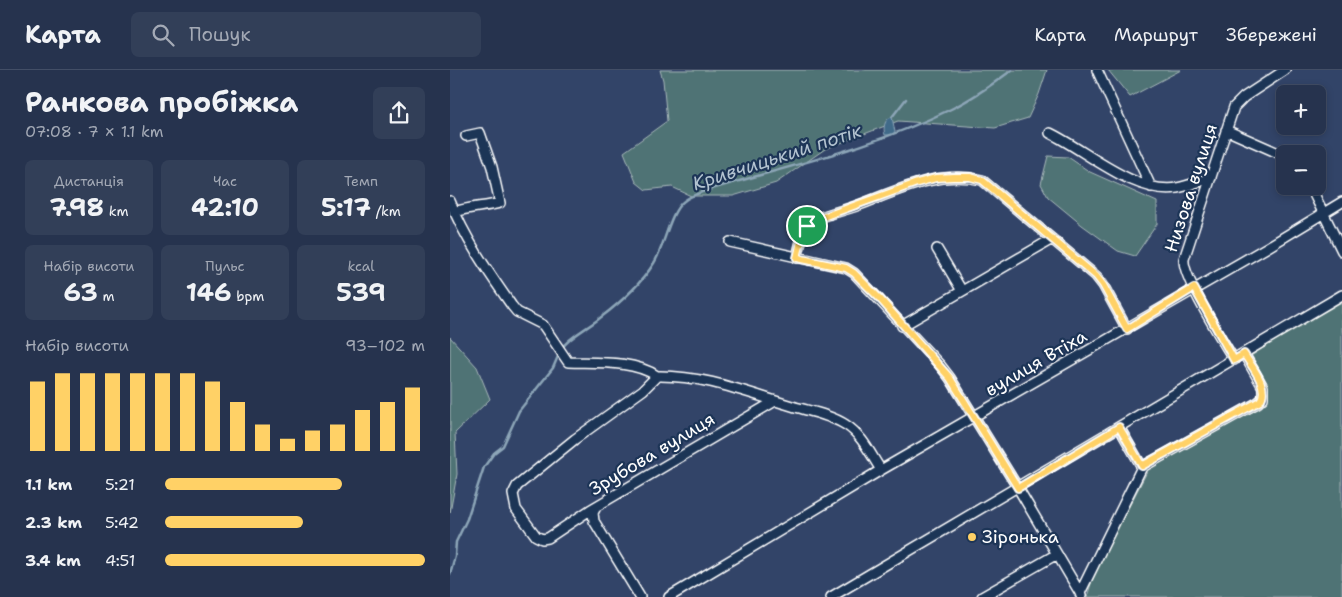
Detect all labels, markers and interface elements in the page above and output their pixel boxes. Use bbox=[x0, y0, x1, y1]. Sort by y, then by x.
search box bbox=[131, 12, 481, 57]
text: Карта bbox=[25, 19, 101, 51]
icon: search bbox=[149, 21, 177, 49]
text: Пошук bbox=[189, 22, 251, 47]
text: Карта bbox=[1034, 23, 1086, 47]
text: Маршрут bbox=[1114, 23, 1198, 47]
text: Збережені bbox=[1226, 23, 1317, 47]
text: Ранкова пробіжка bbox=[25, 83, 298, 121]
map controls bbox=[1276, 85, 1326, 195]
button: + bbox=[1276, 85, 1326, 135]
button: share bbox=[373, 87, 425, 139]
water label: Кривчицький потік bbox=[689, 118, 866, 196]
text: 07:08 · 7 × 1.1 km bbox=[25, 121, 164, 142]
street label: Низова вулиця bbox=[1159, 121, 1223, 255]
button: − bbox=[1276, 145, 1326, 195]
text: Дистанція bbox=[54, 172, 124, 190]
text: Час bbox=[213, 172, 237, 190]
text: Темп bbox=[344, 172, 378, 190]
text: 7.98 bbox=[49, 190, 104, 224]
text: 42:10 bbox=[191, 190, 259, 224]
text: 5:17 bbox=[321, 190, 371, 224]
text: km bbox=[104, 202, 129, 220]
text: /km bbox=[371, 202, 401, 220]
pin bbox=[786, 205, 828, 247]
icon: arrive bbox=[793, 212, 821, 240]
text: Набір висоти bbox=[44, 257, 135, 275]
text: Пульс bbox=[205, 257, 245, 275]
text: kcal bbox=[347, 257, 375, 275]
text: 63 bbox=[63, 275, 98, 309]
text: 146 bbox=[186, 275, 231, 309]
text: 539 bbox=[336, 275, 386, 309]
text: m bbox=[98, 287, 115, 305]
text: bpm bbox=[231, 287, 264, 305]
street label: вулиця Втіха bbox=[981, 324, 1091, 402]
text: Набір висоти bbox=[25, 335, 129, 356]
text: 93–102 m bbox=[345, 335, 425, 356]
street label: Зрубова вулиця bbox=[585, 407, 719, 501]
text: 1.1 km bbox=[25, 474, 72, 495]
text: 5:21 bbox=[105, 474, 135, 495]
text: 2.3 km bbox=[25, 512, 82, 533]
text: 5:42 bbox=[105, 512, 139, 533]
place label: Зіронька bbox=[982, 525, 1059, 549]
marker: Зіронька bbox=[966, 531, 978, 543]
text: 3.4 km bbox=[25, 550, 81, 571]
text: 4:51 bbox=[105, 550, 135, 571]

